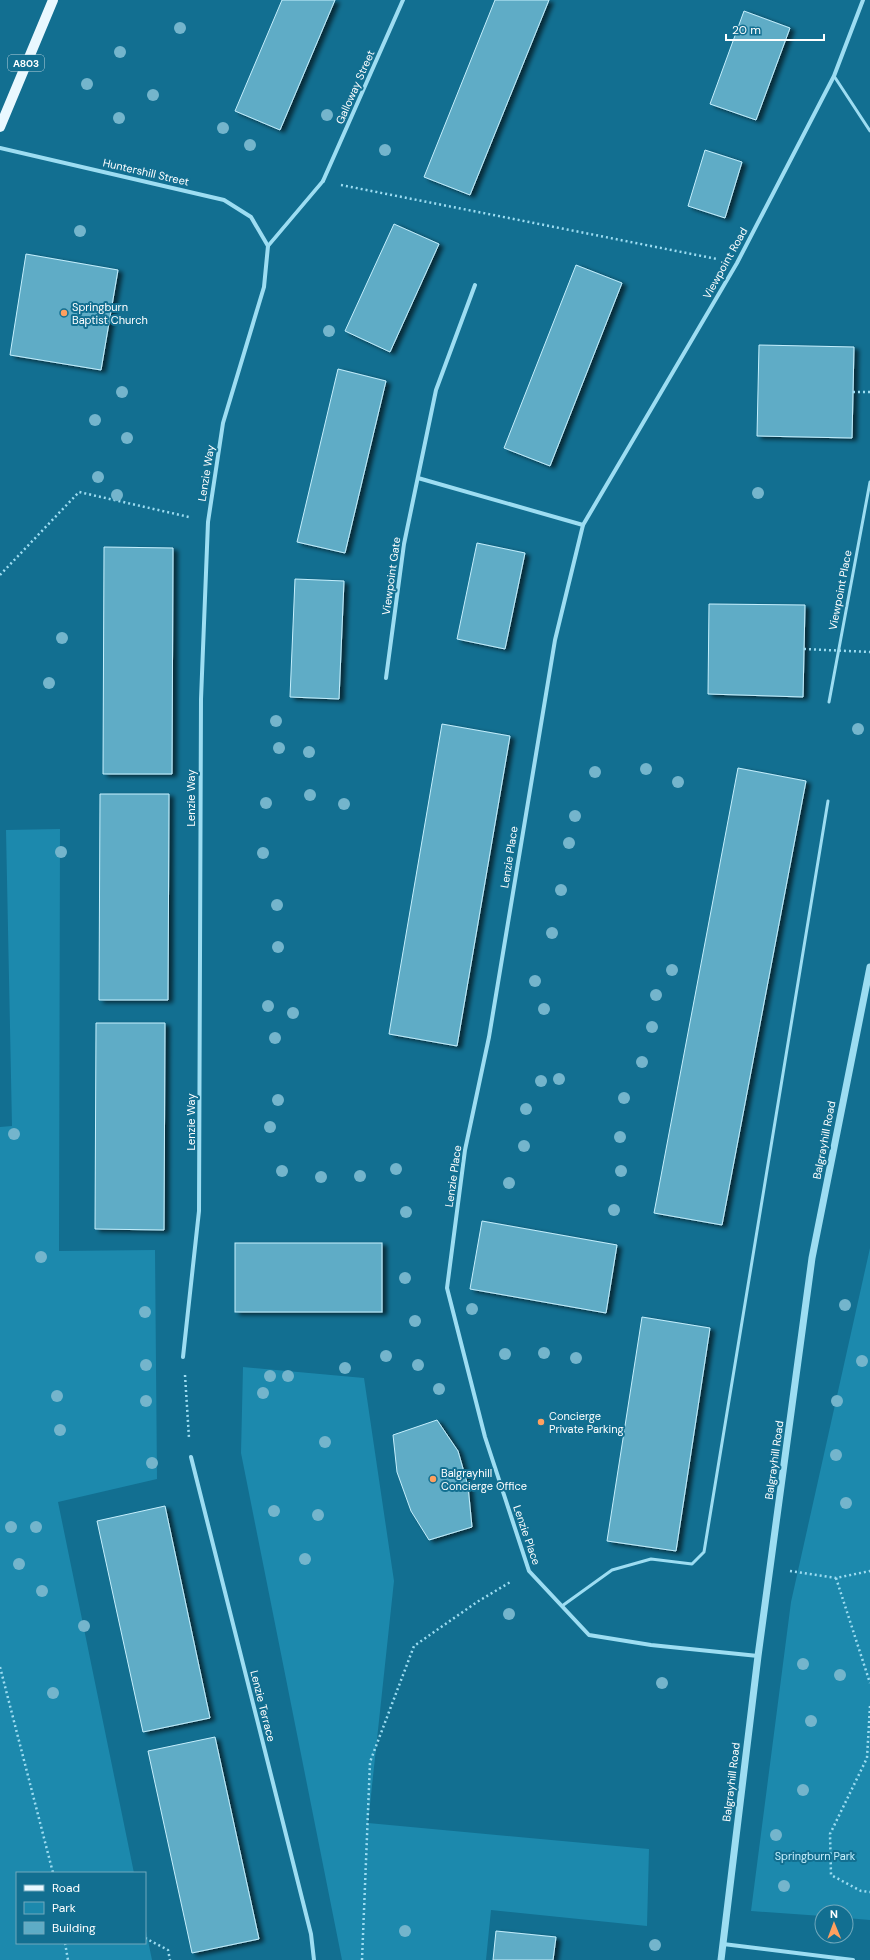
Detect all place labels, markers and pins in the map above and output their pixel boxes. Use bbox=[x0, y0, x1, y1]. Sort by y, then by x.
place label: Springburn Baptist Church bbox=[72, 300, 148, 327]
marker: Springburn Baptist Church bbox=[59, 308, 69, 318]
place label: Concierge Private Parking bbox=[549, 1409, 624, 1436]
marker: Concierge Private Parking bbox=[536, 1417, 546, 1427]
place label: Balgrayhill Concierge Office bbox=[441, 1466, 527, 1493]
marker: Balgrayhill Concierge Office bbox=[428, 1474, 438, 1484]

